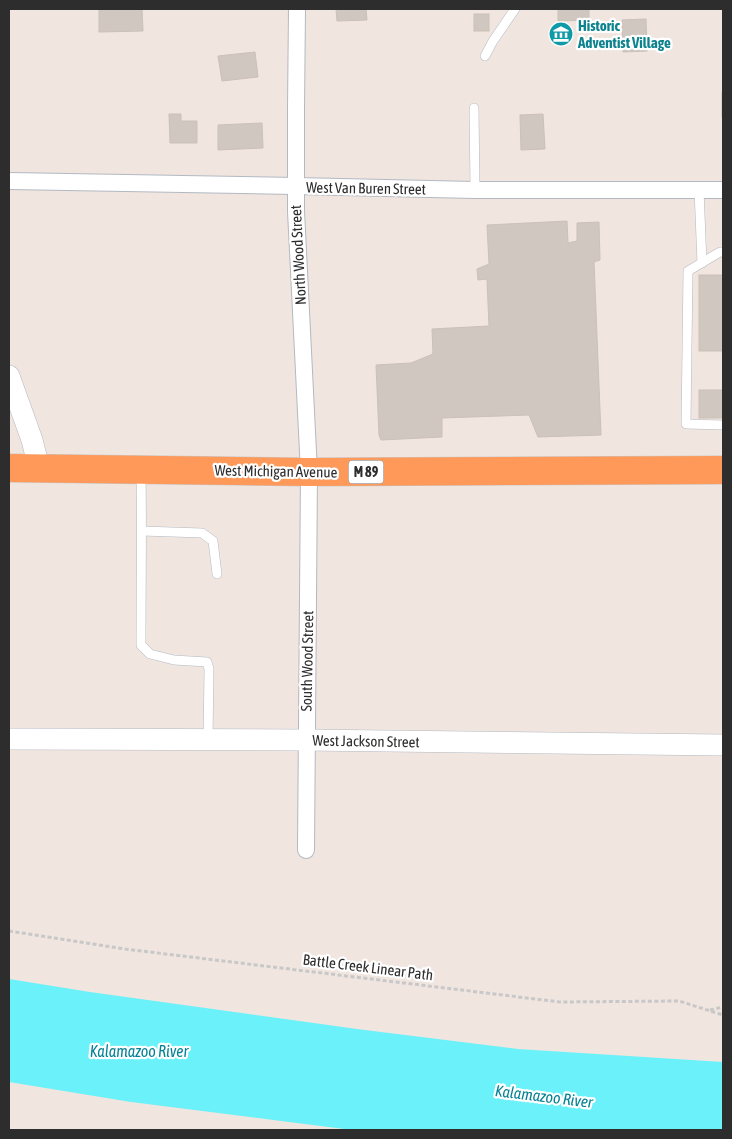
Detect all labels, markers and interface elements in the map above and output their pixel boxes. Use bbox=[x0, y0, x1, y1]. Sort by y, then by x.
place label: Historic Adventist Village bbox=[577, 17, 671, 51]
museum icon: Historic Adventist Village bbox=[548, 21, 574, 47]
street label: West Van Buren Street bbox=[306, 178, 426, 198]
street label: North Wood Street bbox=[287, 204, 309, 306]
street label: West Michigan Avenue bbox=[215, 461, 338, 481]
road number: M 89 bbox=[348, 461, 384, 484]
street label: South Wood Street bbox=[298, 610, 316, 712]
street label: West Jackson Street bbox=[312, 732, 420, 750]
street label: Battle Creek Linear Path bbox=[302, 951, 434, 983]
water label: Kalamazoo River bbox=[90, 1042, 189, 1060]
water label: Kalamazoo River bbox=[494, 1081, 595, 1111]

